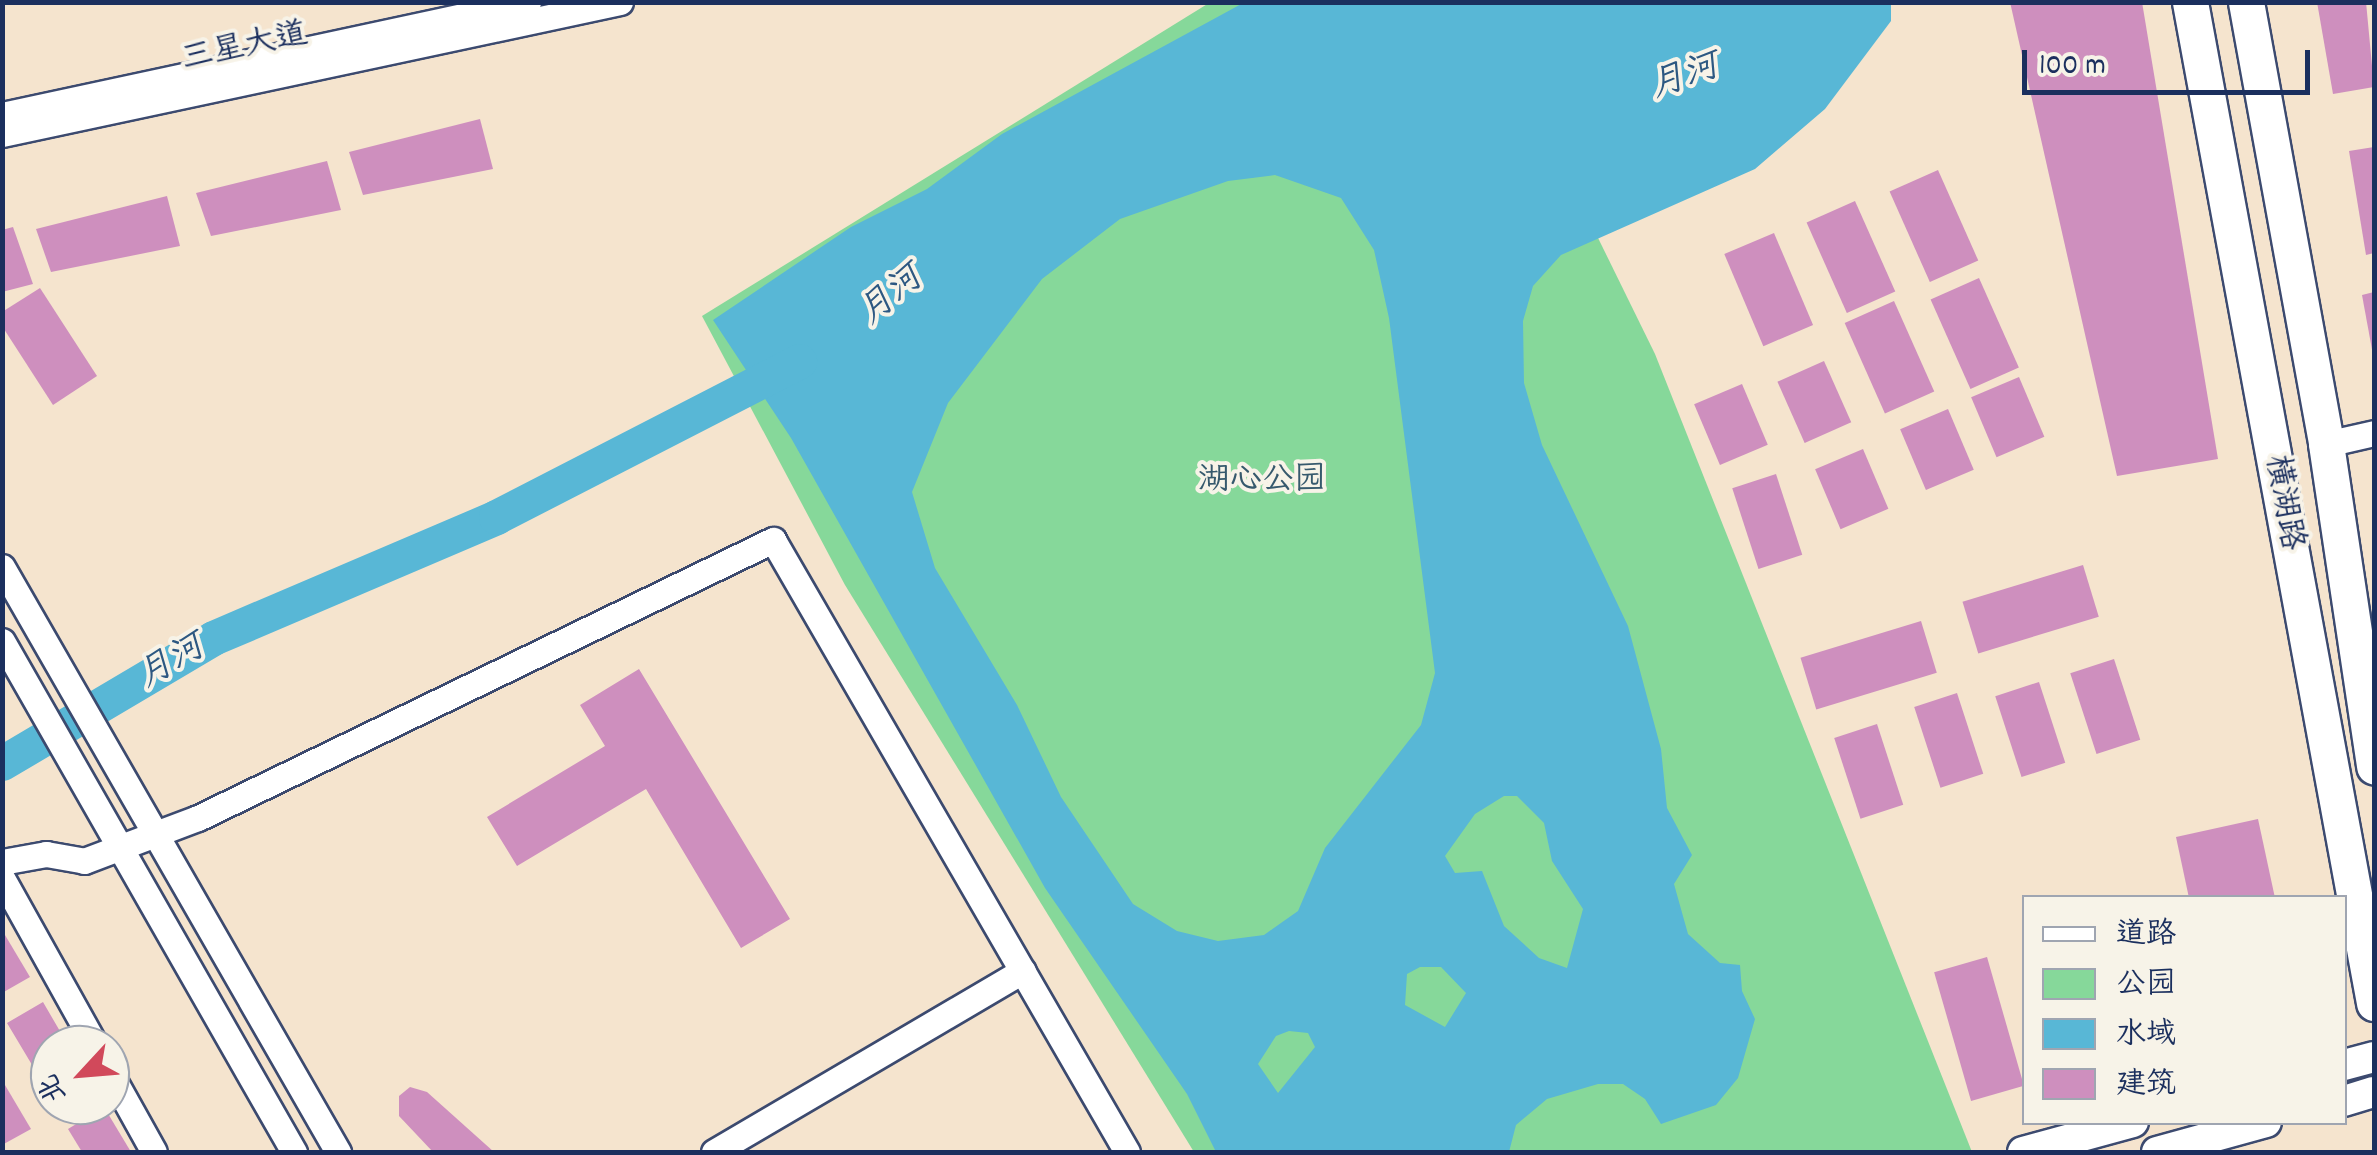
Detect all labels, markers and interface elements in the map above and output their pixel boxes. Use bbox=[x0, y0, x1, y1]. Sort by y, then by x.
street label: 三星大道 bbox=[178, 17, 312, 81]
scale bar bbox=[2027, 30, 2314, 92]
text: 100 m bbox=[2039, 46, 2106, 89]
water label: 月河 bbox=[1645, 47, 1725, 109]
water label: 月河 bbox=[852, 259, 932, 335]
street label: 横湖路 bbox=[2255, 452, 2309, 554]
park label: 湖心公园 bbox=[1198, 463, 1326, 501]
water label: 月河 bbox=[131, 627, 213, 699]
legend bbox=[2022, 895, 2347, 1125]
text: 道路 bbox=[2116, 915, 2176, 958]
text: 公园 bbox=[2116, 965, 2176, 1008]
text: 水域 bbox=[2116, 1015, 2176, 1058]
north arrow bbox=[30, 1025, 130, 1125]
text: 建筑 bbox=[2116, 1065, 2176, 1108]
text: 北 bbox=[31, 1066, 79, 1109]

